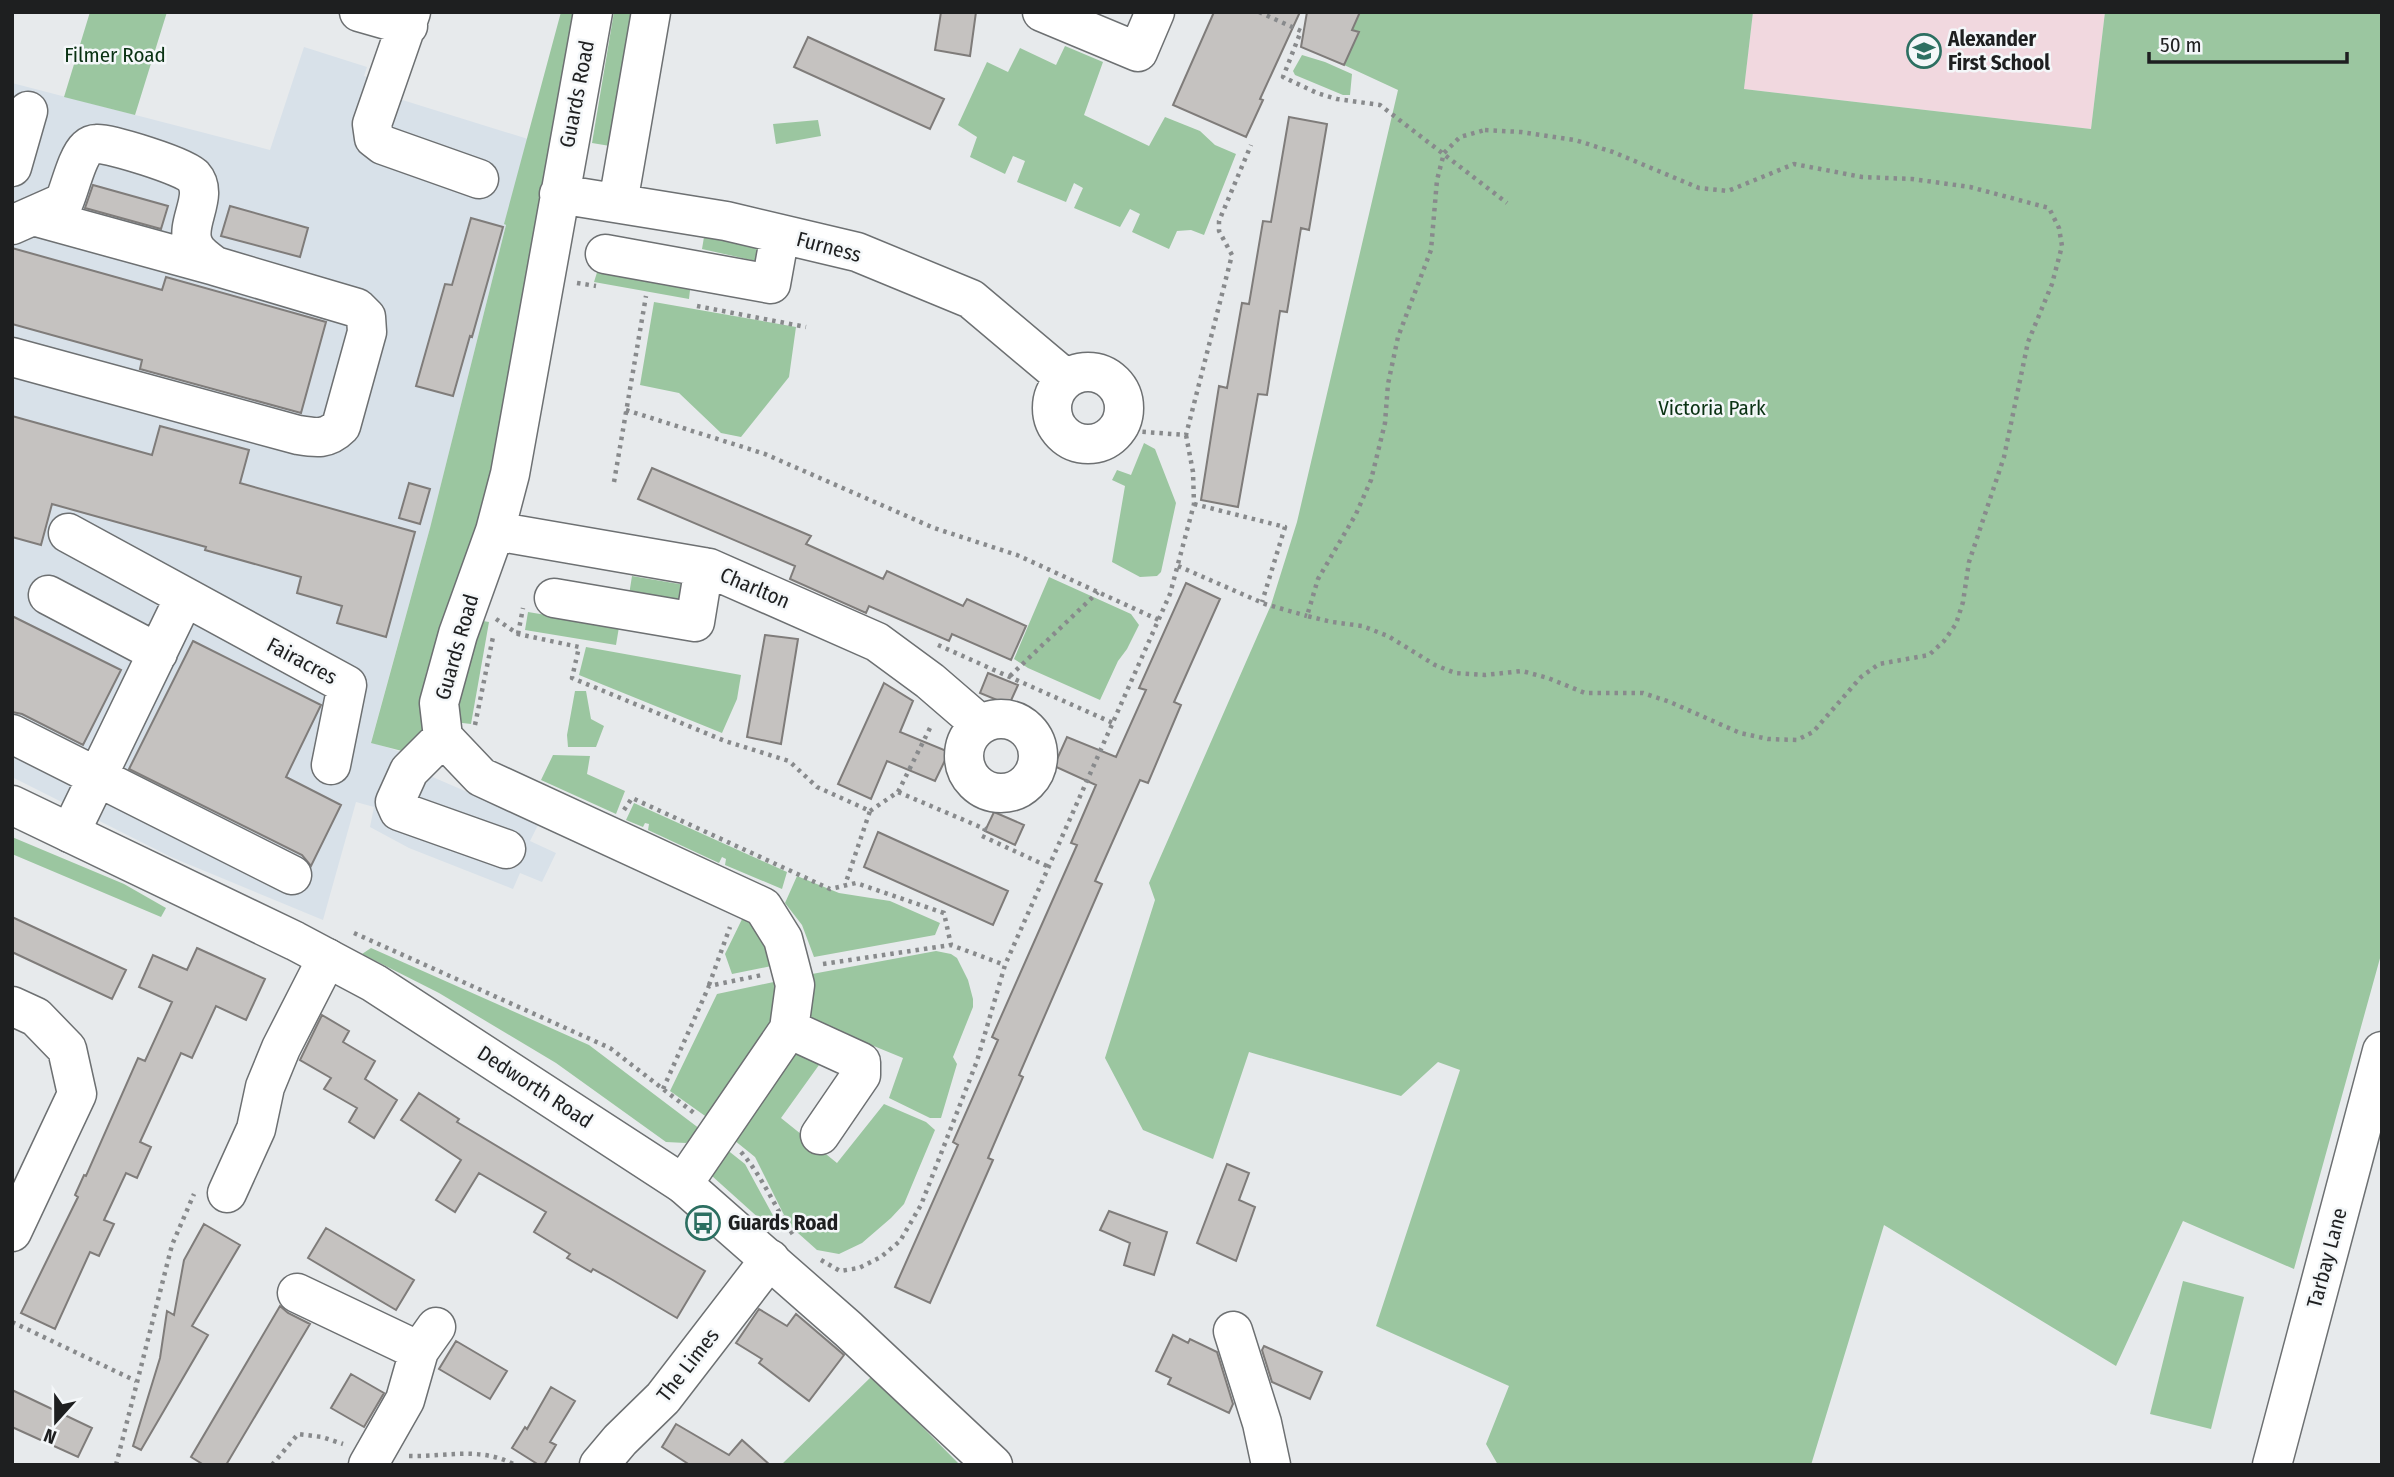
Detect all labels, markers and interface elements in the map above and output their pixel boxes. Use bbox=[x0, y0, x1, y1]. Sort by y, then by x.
scale bar bbox=[2149, 21, 2347, 65]
place label: Alexander First School bbox=[1947, 26, 2050, 76]
school or university icon: Alexander First School bbox=[1905, 32, 1943, 70]
text: 50 m bbox=[2160, 32, 2202, 58]
street label: Guards Road bbox=[554, 38, 600, 150]
park label: Filmer Road bbox=[64, 42, 166, 68]
street label: Furness bbox=[794, 226, 864, 268]
park label: Victoria Park bbox=[1658, 395, 1766, 421]
street label: Charlton bbox=[716, 562, 794, 614]
street label: Guards Road bbox=[430, 591, 484, 703]
street label: Fairacres bbox=[263, 632, 341, 690]
street label: Dedworth Road bbox=[472, 1040, 598, 1134]
bus stop icon: Guards Road bbox=[684, 1204, 722, 1242]
street label: Tarbay Lane bbox=[2301, 1205, 2353, 1311]
place label: Guards Road bbox=[728, 1210, 838, 1236]
street label: The Limes bbox=[651, 1323, 725, 1407]
north arrow bbox=[21, 1386, 91, 1456]
text: N bbox=[41, 1424, 60, 1449]

